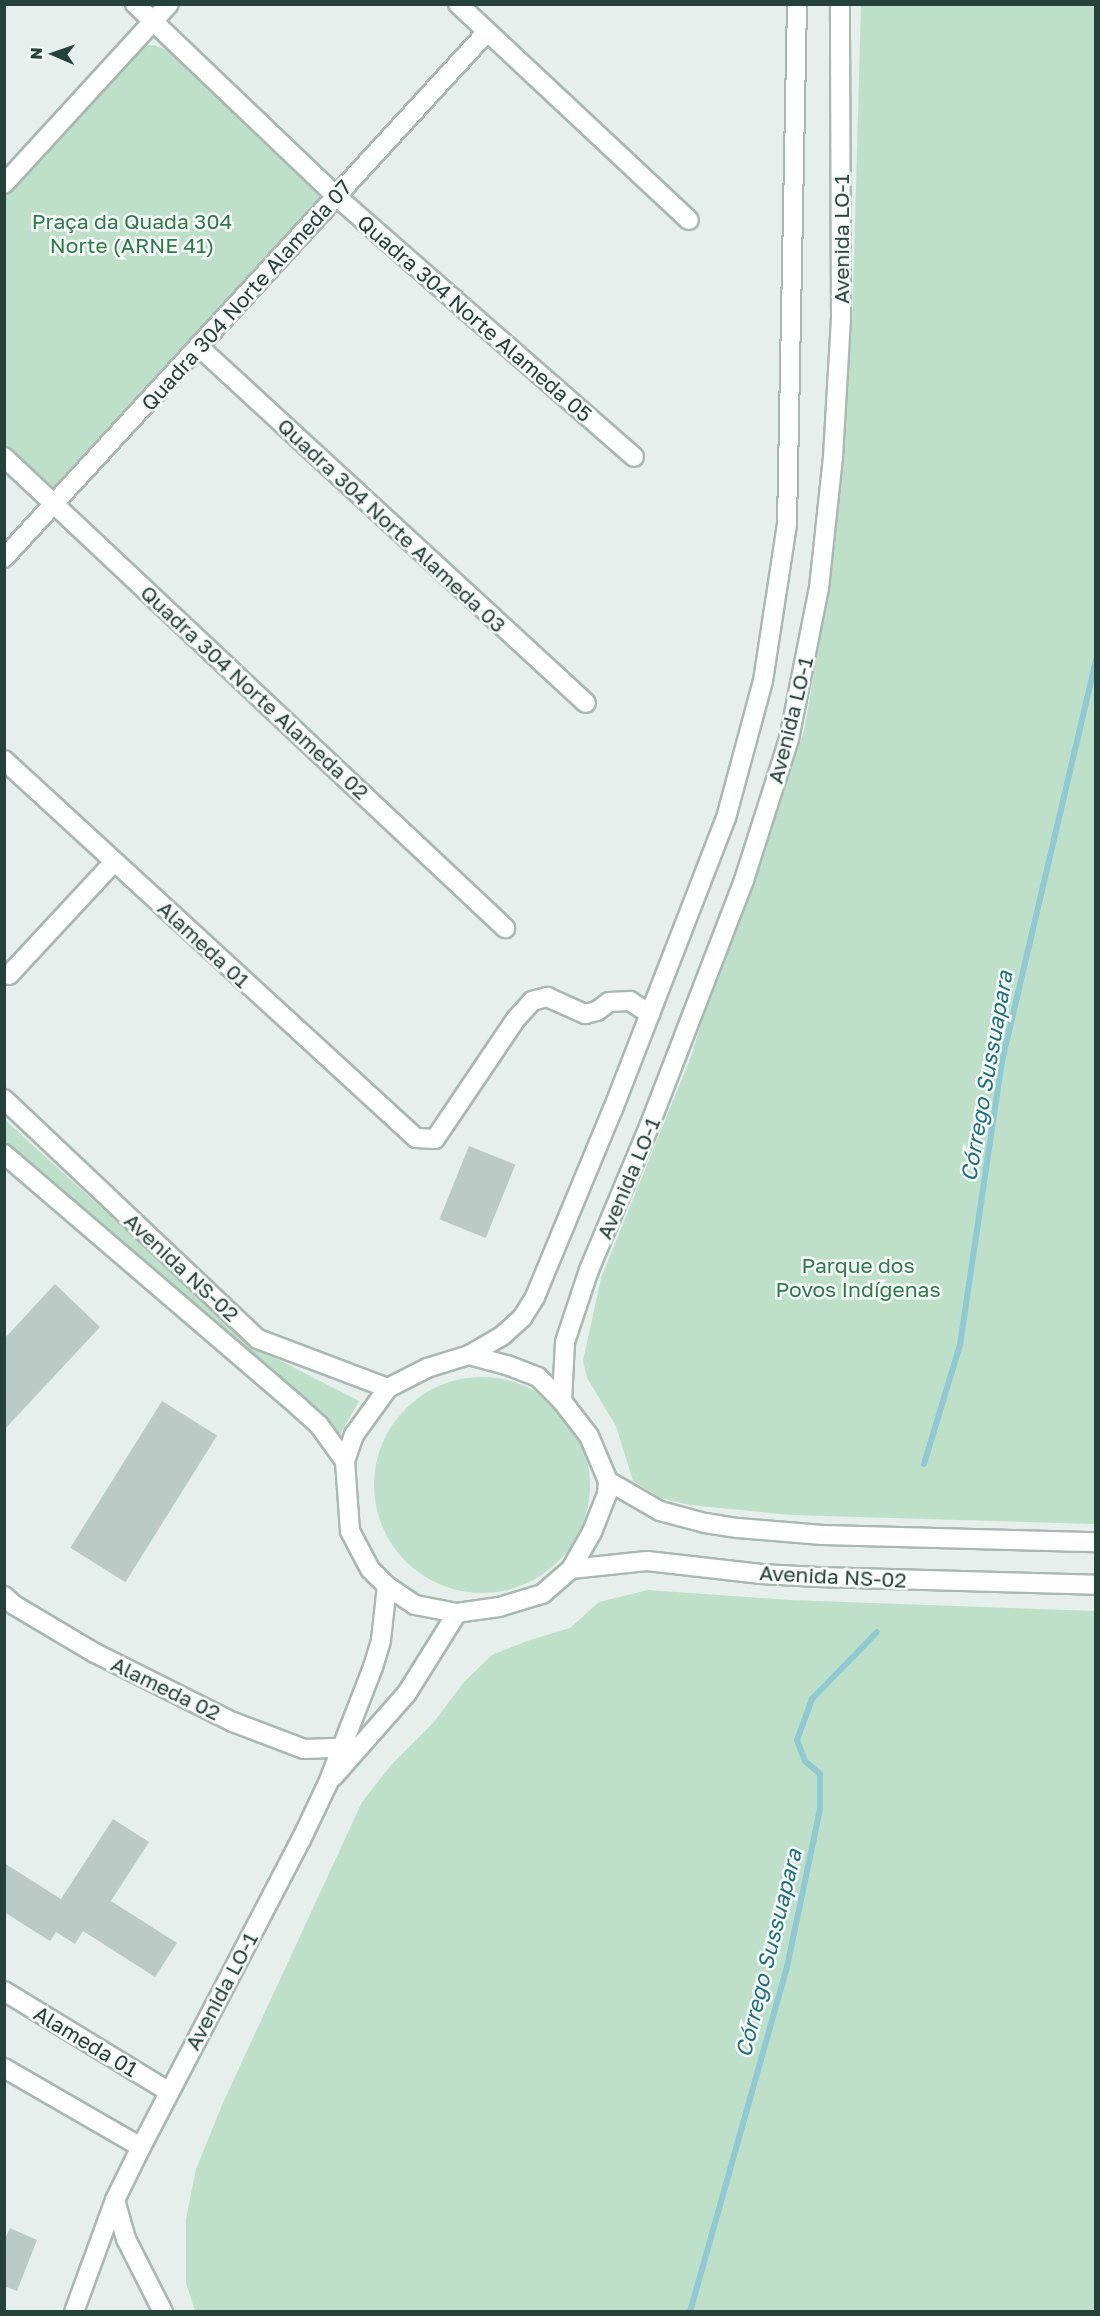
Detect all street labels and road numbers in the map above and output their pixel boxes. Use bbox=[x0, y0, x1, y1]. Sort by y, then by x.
street label: Quadra 304 Norte Alameda 07 bbox=[136, 174, 356, 416]
street label: Avenida LO-1 bbox=[828, 174, 854, 304]
street label: Quadra 304 Norte Alameda 05 bbox=[353, 209, 597, 427]
street label: Quadra 304 Norte Alameda 03 bbox=[273, 413, 511, 637]
street label: Quadra 304 Norte Alameda 02 bbox=[136, 580, 374, 804]
street label: Avenida LO-1 bbox=[762, 654, 818, 786]
street label: Alameda 01 bbox=[153, 895, 255, 993]
street label: Avenida LO-1 bbox=[591, 1113, 665, 1243]
street label: Avenida NS-02 bbox=[119, 1207, 245, 1327]
street label: Avenida NS-02 bbox=[759, 1560, 907, 1592]
street label: Alameda 02 bbox=[107, 1651, 225, 1725]
street label: Avenida LO-1 bbox=[179, 1928, 263, 2054]
street label: Alameda 01 bbox=[30, 2000, 142, 2082]

